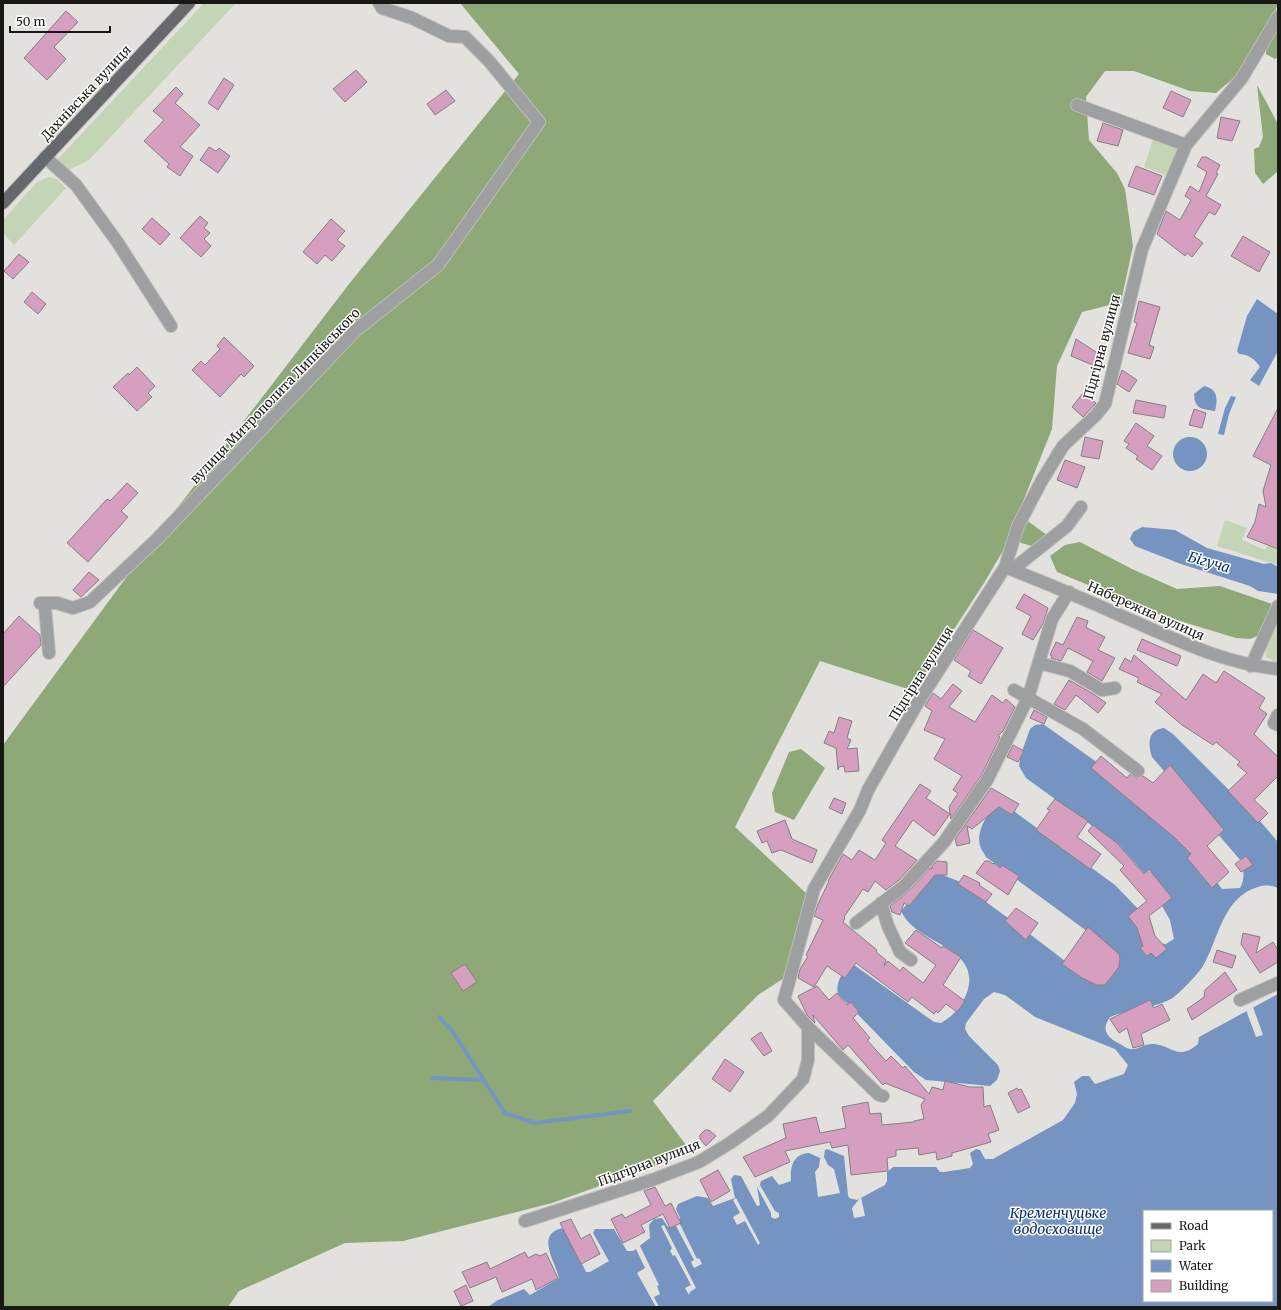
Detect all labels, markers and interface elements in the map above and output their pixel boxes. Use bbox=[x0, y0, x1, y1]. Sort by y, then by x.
scale bar bbox=[10, 8, 110, 34]
text: 50 m bbox=[16, 14, 45, 29]
street label: Дахнівська вулиця bbox=[37, 41, 135, 144]
street label: Підгірна вулиця bbox=[1080, 292, 1124, 401]
street label: вулиця Митрополита Липківського bbox=[186, 304, 364, 487]
water label: Бігуча bbox=[1186, 547, 1232, 577]
street label: Набережна вулиця bbox=[1085, 578, 1207, 645]
street label: Підгірна вулиця bbox=[885, 623, 957, 724]
street label: Підгірна вулиця bbox=[595, 1136, 703, 1190]
water label: Кременчуцьке водосховище bbox=[1010, 1204, 1106, 1238]
legend bbox=[1143, 1210, 1273, 1302]
text: Road bbox=[1179, 1218, 1208, 1233]
text: Park bbox=[1179, 1238, 1206, 1253]
text: Water bbox=[1178, 1258, 1214, 1273]
text: Building bbox=[1179, 1278, 1229, 1293]

